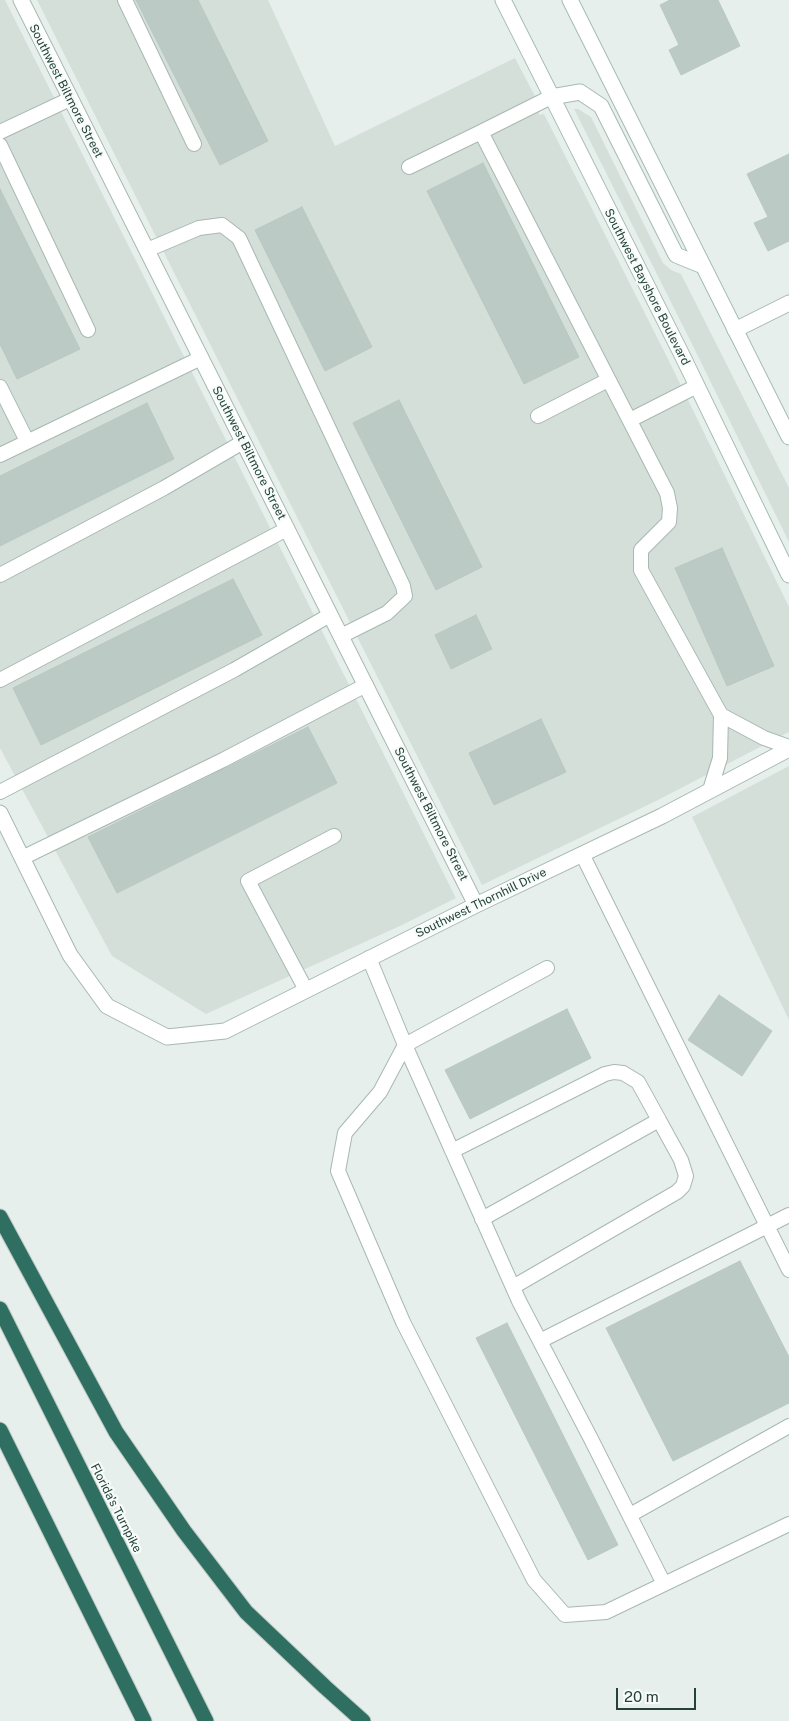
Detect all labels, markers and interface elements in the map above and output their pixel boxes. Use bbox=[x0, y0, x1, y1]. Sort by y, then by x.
street label: Southwest Biltmore Street bbox=[26, 22, 106, 160]
street label: Southwest Bayshore Boulevard bbox=[601, 206, 693, 368]
street label: Southwest Biltmore Street bbox=[209, 384, 289, 522]
street label: Southwest Biltmore Street bbox=[391, 745, 471, 883]
street label: Southwest Thornhill Drive bbox=[413, 865, 549, 941]
street label: Florida's Turnpike bbox=[87, 1461, 145, 1555]
scale bar bbox=[619, 1678, 699, 1710]
text: 20 m bbox=[624, 1688, 659, 1705]

